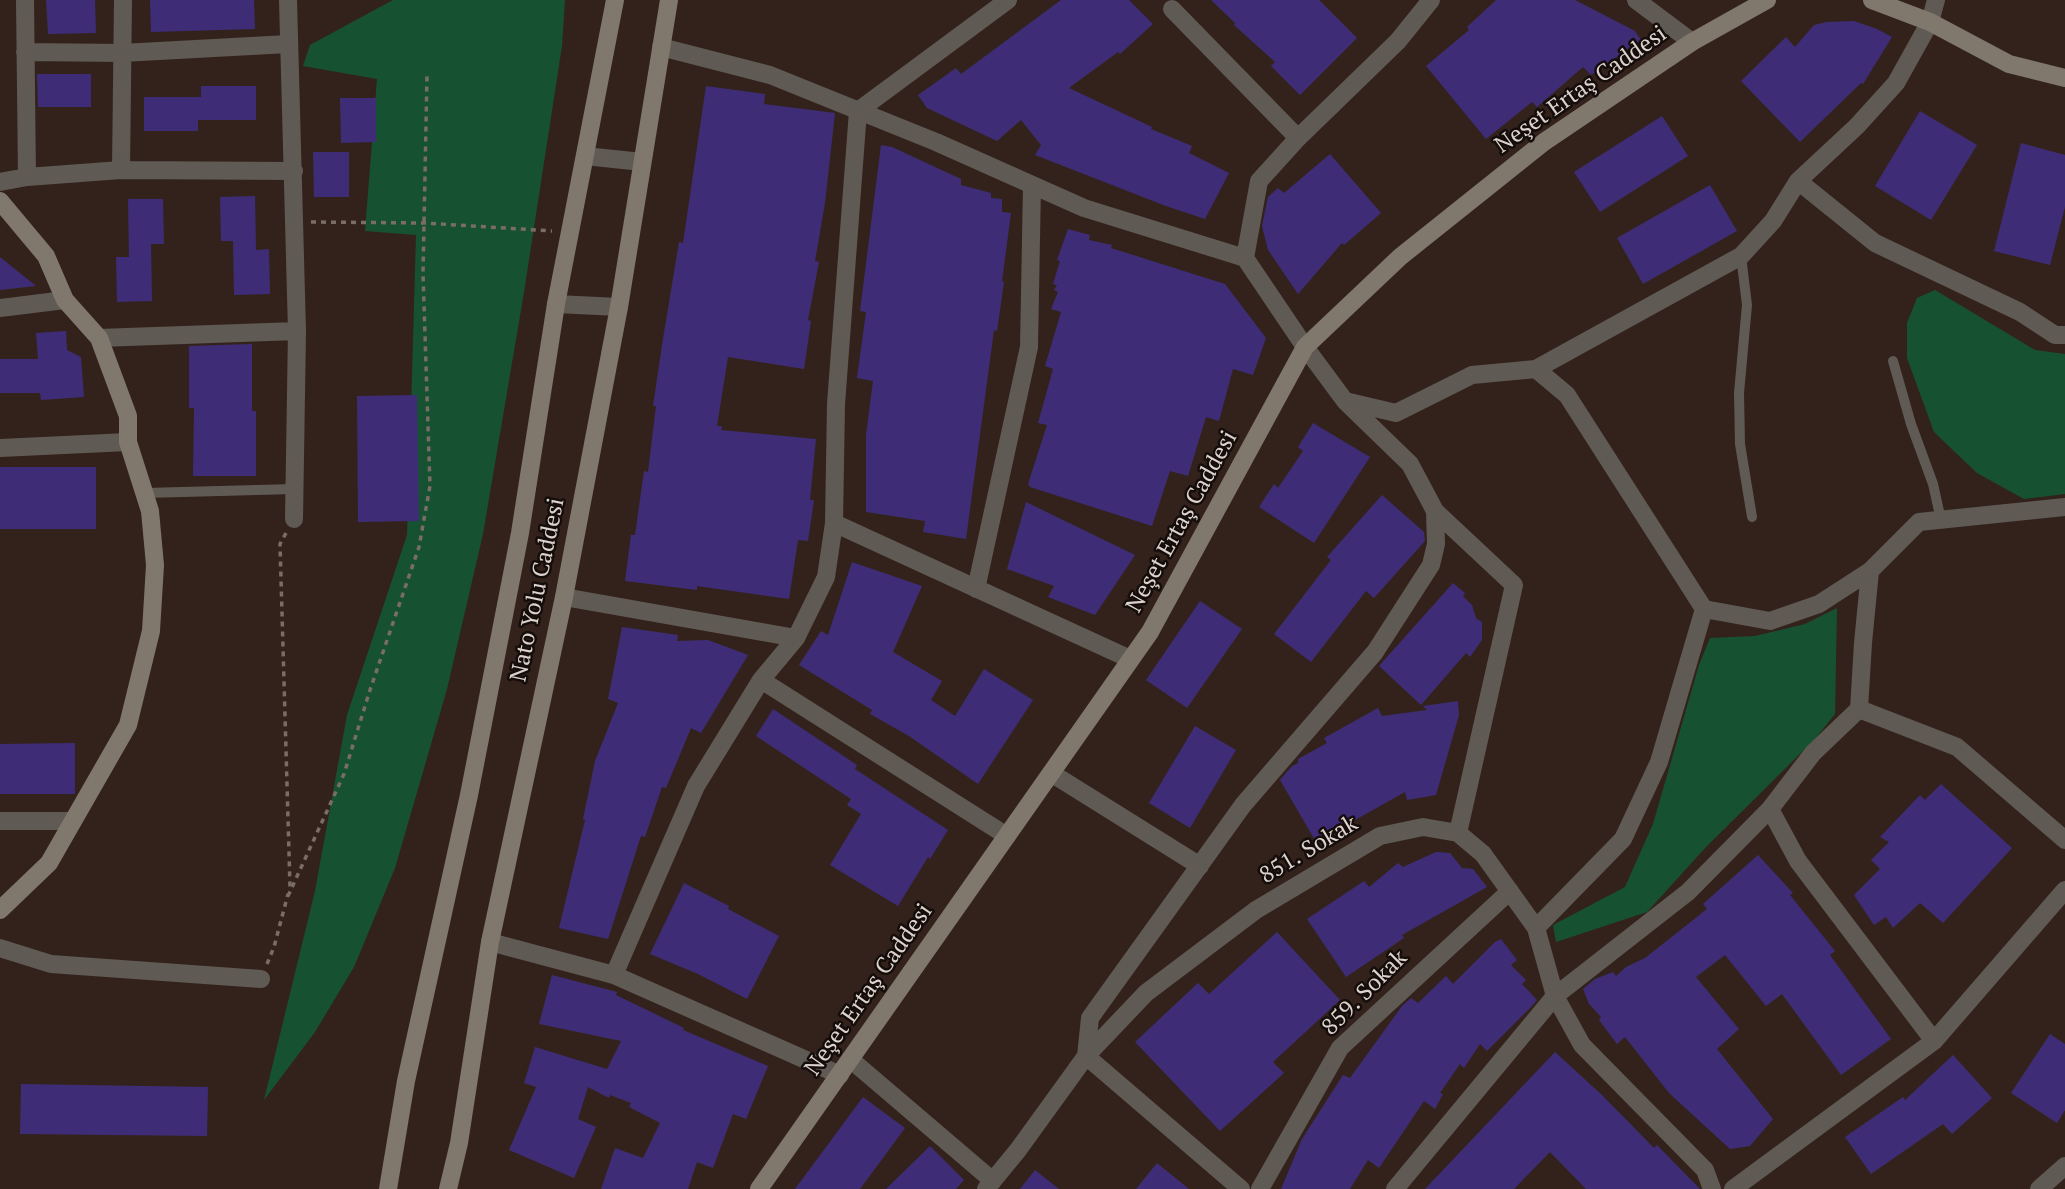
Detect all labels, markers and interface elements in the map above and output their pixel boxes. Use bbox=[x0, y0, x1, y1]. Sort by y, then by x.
street label: Neşet Ertaş Caddesi bbox=[1490, 20, 1672, 160]
street label: Neşet Ertaş Caddesi bbox=[1121, 426, 1243, 618]
street label: Nato Yolu Caddesi bbox=[505, 496, 571, 684]
street label: 851. Sokak bbox=[1255, 810, 1363, 890]
street label: Neşet Ertaş Caddesi bbox=[799, 899, 939, 1081]
street label: 859. Sokak bbox=[1317, 945, 1413, 1041]

